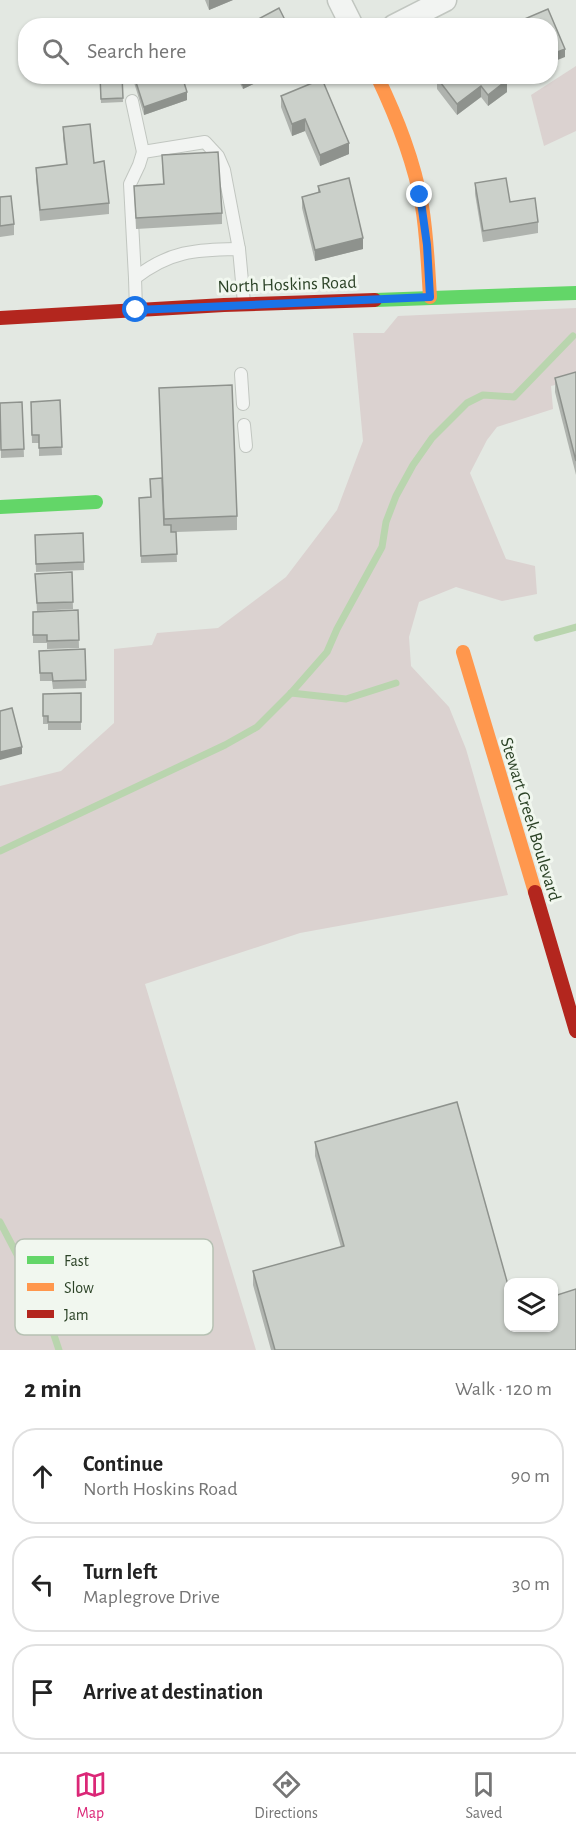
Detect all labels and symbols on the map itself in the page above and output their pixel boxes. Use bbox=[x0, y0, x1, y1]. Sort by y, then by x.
route end bbox=[406, 181, 432, 207]
street label: North Hoskins Road bbox=[217, 274, 357, 296]
route start bbox=[122, 296, 148, 322]
street label: Stewart Creek Boulevard bbox=[497, 735, 564, 903]
legend bbox=[15, 1239, 213, 1335]
text: Fast bbox=[64, 1253, 89, 1269]
text: Slow bbox=[64, 1280, 94, 1296]
text: Jam bbox=[64, 1307, 89, 1323]

